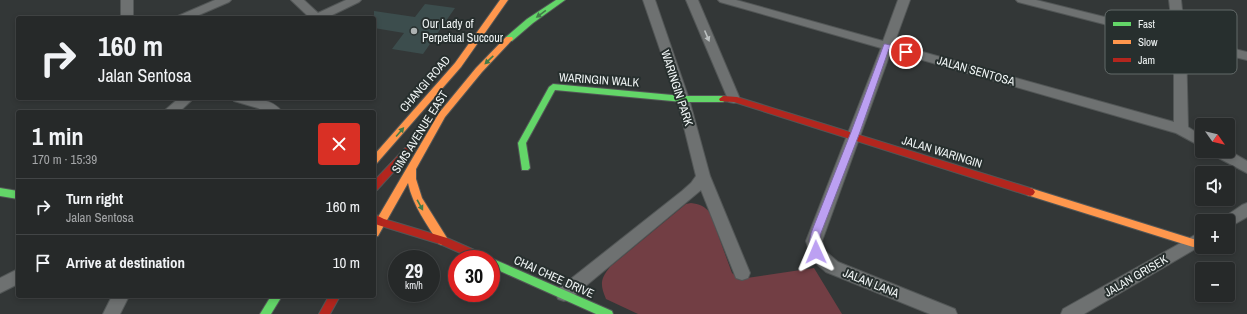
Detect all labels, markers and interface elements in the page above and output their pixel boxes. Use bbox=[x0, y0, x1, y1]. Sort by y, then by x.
one-way arrow bbox=[536, 10, 546, 18]
legend bbox=[1105, 10, 1237, 74]
place label: Our Lady of Perpetual Succour bbox=[422, 16, 504, 46]
text: Fast bbox=[1138, 17, 1156, 31]
marker: Our Lady of Perpetual Succour bbox=[409, 26, 419, 36]
text: 160 m bbox=[98, 27, 163, 65]
one-way arrow bbox=[704, 30, 711, 42]
icon: right bbox=[32, 32, 84, 84]
pin bbox=[889, 35, 923, 69]
text: Slow bbox=[1138, 35, 1158, 49]
icon: arrive bbox=[895, 41, 917, 63]
street label: WARINGIN PARK bbox=[657, 48, 697, 128]
street label: JALAN SENTOSA bbox=[935, 52, 1017, 90]
street label: CHANGI ROAD bbox=[396, 53, 454, 115]
text: Jam bbox=[1138, 53, 1155, 67]
one-way arrow bbox=[484, 55, 494, 65]
text: Jalan Sentosa bbox=[98, 63, 192, 88]
street label: WARINGIN WALK bbox=[558, 69, 640, 91]
street label: SIMS AVENUE EAST bbox=[388, 88, 452, 176]
north arrow bbox=[1195, 118, 1235, 158]
map controls bbox=[1195, 118, 1235, 302]
text: 1 min bbox=[32, 120, 83, 152]
button: close bbox=[318, 123, 360, 165]
one-way arrow bbox=[395, 127, 404, 137]
street label: JALAN WARINGIN bbox=[900, 132, 984, 172]
text: 170 m · 15:39 bbox=[32, 151, 97, 168]
button: sound bbox=[1195, 166, 1235, 206]
text: Turn right bbox=[66, 188, 123, 209]
icon: right bbox=[32, 196, 54, 218]
text: 160 m bbox=[326, 196, 360, 217]
one-way arrow bbox=[417, 200, 424, 211]
text: Jalan Sentosa bbox=[66, 209, 134, 226]
button: + bbox=[1195, 214, 1235, 254]
position arrow bbox=[795, 231, 837, 273]
speed limit sign: 30 bbox=[448, 250, 500, 302]
street label: JALAN GRISEK bbox=[1101, 251, 1171, 301]
icon: arrive bbox=[32, 252, 54, 274]
text: Arrive at destination bbox=[66, 252, 185, 273]
text: 10 m bbox=[333, 252, 360, 273]
street label: CHAI CHEE DRIVE bbox=[511, 252, 597, 302]
text: 29 bbox=[405, 257, 423, 284]
button: − bbox=[1195, 262, 1235, 302]
street label: JALAN LANA bbox=[841, 265, 902, 302]
text: km/h bbox=[405, 279, 423, 292]

